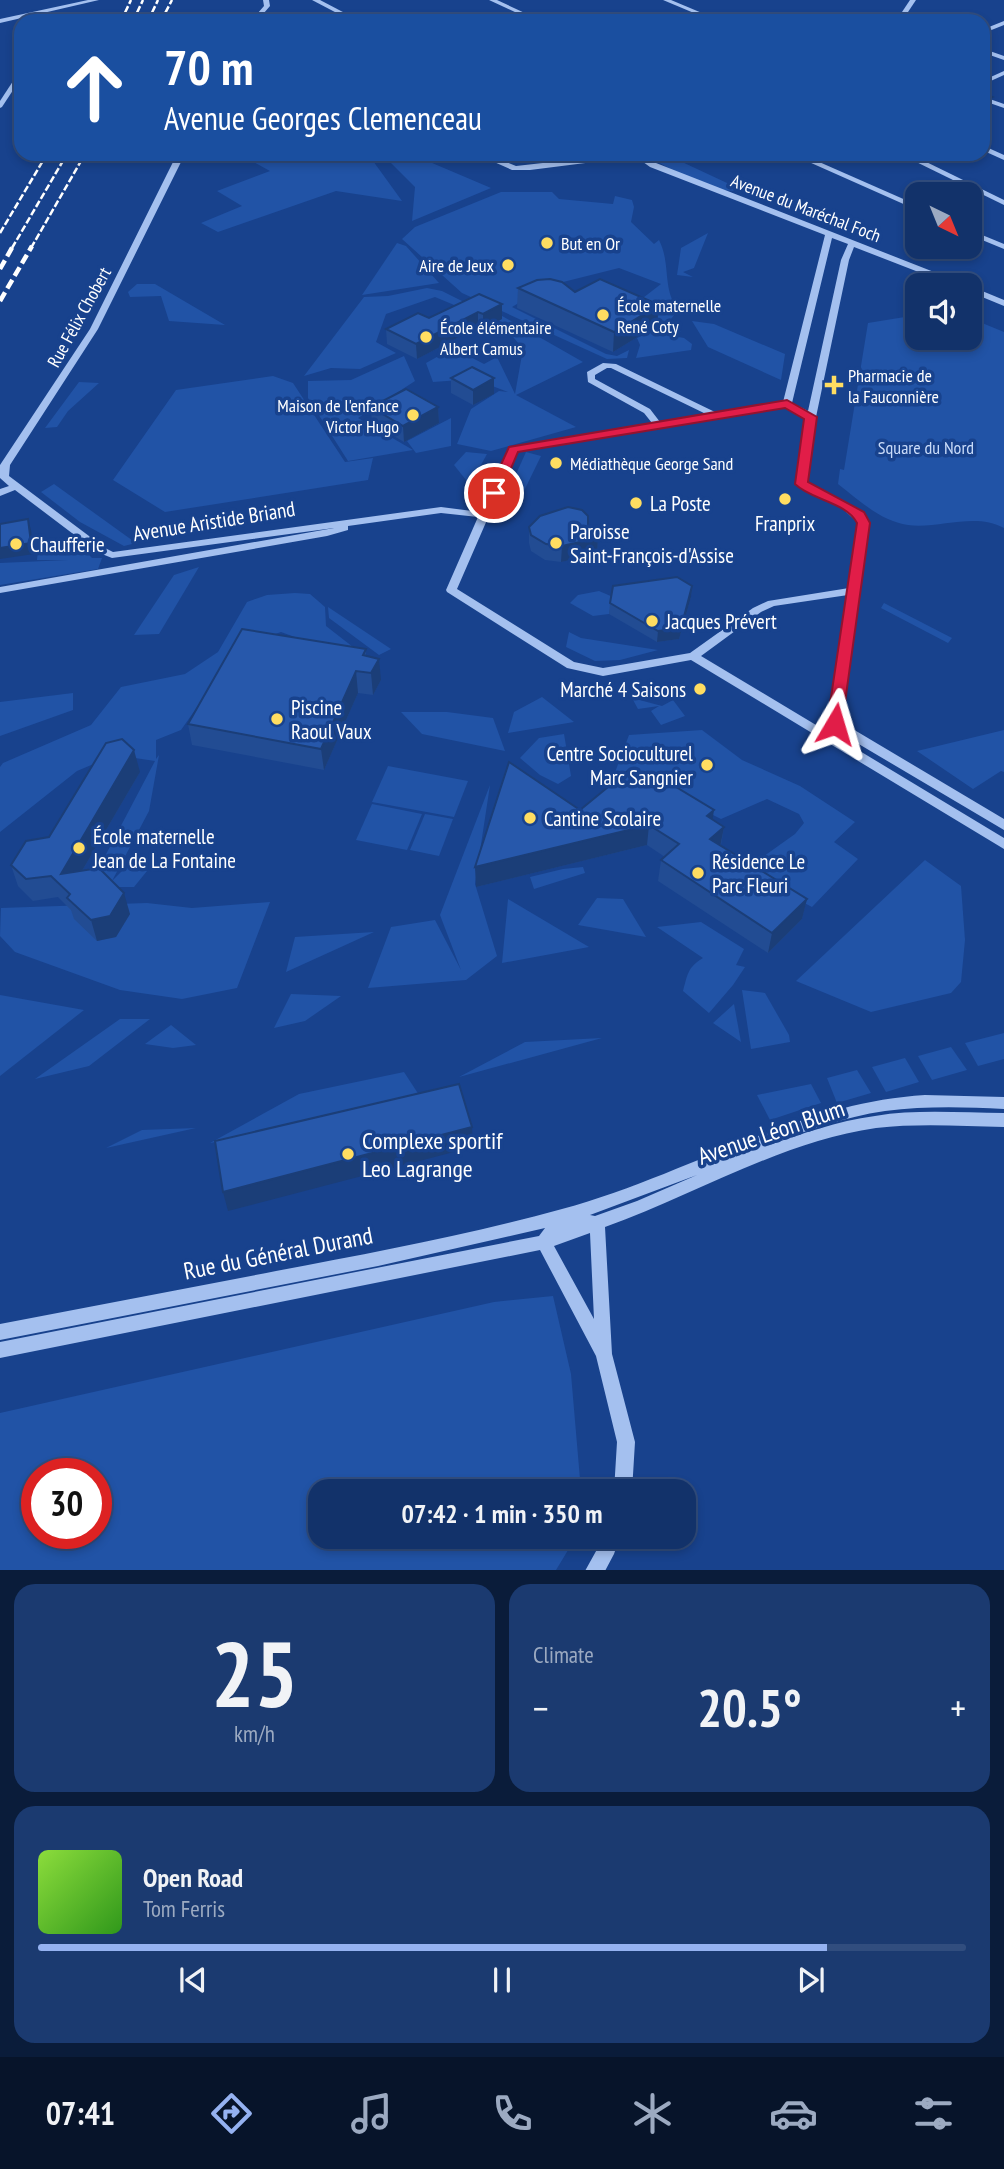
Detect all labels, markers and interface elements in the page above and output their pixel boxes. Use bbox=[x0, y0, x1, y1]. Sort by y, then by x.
text: 70 m bbox=[164, 35, 253, 99]
icon: ahead bbox=[49, 42, 140, 133]
text: Avenue Georges Clemenceau bbox=[164, 97, 482, 139]
street label: Avenue du Maréchal Foch bbox=[728, 169, 884, 247]
north arrow bbox=[905, 182, 982, 259]
map controls bbox=[905, 182, 982, 350]
place label: But en Or bbox=[561, 232, 620, 255]
marker: But en Or bbox=[539, 235, 555, 251]
place label: Aire de Jeux bbox=[419, 254, 495, 277]
marker: Aire de Jeux bbox=[500, 257, 516, 273]
street label: Rue Félix Chobert bbox=[42, 263, 116, 371]
button: sound bbox=[905, 273, 982, 350]
place label: École maternelle René Coty bbox=[617, 294, 721, 338]
marker: École maternelle René Coty bbox=[595, 307, 611, 323]
place label: École élémentaire Albert Camus bbox=[440, 316, 552, 360]
marker: École élémentaire Albert Camus bbox=[418, 329, 434, 345]
place label: Pharmacie de la Fauconnière bbox=[848, 364, 939, 408]
marker: Pharmacie de la Fauconnière bbox=[826, 377, 842, 393]
place label: Maison de l'enfance Victor Hugo bbox=[277, 394, 399, 438]
marker: Maison de l'enfance Victor Hugo bbox=[405, 407, 421, 423]
park label: Square du Nord bbox=[878, 436, 974, 459]
place label: Médiathèque George Sand bbox=[570, 452, 733, 475]
marker: Médiathèque George Sand bbox=[548, 455, 564, 471]
pin bbox=[464, 463, 524, 523]
icon: arrive bbox=[475, 474, 513, 512]
place label: La Poste bbox=[650, 490, 711, 517]
marker: Franprix bbox=[777, 491, 793, 507]
street label: Avenue Aristide Briand bbox=[131, 495, 297, 547]
marker: La Poste bbox=[628, 495, 644, 511]
place label: Franprix bbox=[755, 510, 815, 537]
place label: Paroisse Saint-François-d'Assise bbox=[570, 518, 734, 569]
place label: Chaufferie bbox=[30, 531, 105, 558]
marker: Paroisse Saint-François-d'Assise bbox=[548, 535, 564, 551]
marker: Chaufferie bbox=[8, 536, 24, 552]
place label: Jacques Prévert bbox=[665, 608, 777, 635]
marker: Jacques Prévert bbox=[644, 613, 660, 629]
place label: Marché 4 Saisons bbox=[560, 676, 686, 703]
marker: Marché 4 Saisons bbox=[692, 681, 708, 697]
position arrow bbox=[798, 687, 872, 761]
place label: Piscine Raoul Vaux bbox=[291, 694, 372, 745]
marker: Piscine Raoul Vaux bbox=[269, 711, 285, 727]
place label: Centre Socioculturel Marc Sangnier bbox=[547, 740, 693, 791]
marker: Centre Socioculturel Marc Sangnier bbox=[699, 757, 715, 773]
place label: Cantine Scolaire bbox=[544, 805, 661, 832]
marker: Cantine Scolaire bbox=[522, 810, 538, 826]
place label: École maternelle Jean de La Fontaine bbox=[92, 823, 236, 874]
marker: École maternelle Jean de La Fontaine bbox=[71, 840, 87, 856]
place label: Résidence Le Parc Fleuri bbox=[712, 848, 805, 899]
marker: Résidence Le Parc Fleuri bbox=[690, 865, 706, 881]
street label: Avenue Léon Blum bbox=[693, 1092, 849, 1172]
place label: Complexe sportif Leo Lagrange bbox=[362, 1125, 503, 1184]
marker: Complexe sportif Leo Lagrange bbox=[340, 1146, 356, 1162]
street label: Rue du Général Durand bbox=[181, 1219, 375, 1287]
speed limit sign: 30 bbox=[21, 1458, 112, 1549]
text: 07:42 · 1 min · 350 m bbox=[402, 1497, 602, 1530]
text: 25 bbox=[211, 1614, 298, 1732]
text: Climate bbox=[533, 1640, 594, 1669]
text: 20.5° bbox=[697, 1674, 802, 1741]
text: − bbox=[533, 1683, 549, 1732]
text: + bbox=[950, 1683, 966, 1732]
text: km/h bbox=[234, 1719, 275, 1748]
text: Open Road bbox=[143, 1861, 243, 1894]
text: Tom Ferris bbox=[143, 1894, 225, 1923]
icon: previous bbox=[174, 1961, 212, 1999]
icon: pause bbox=[483, 1961, 521, 1999]
icon: next bbox=[792, 1961, 830, 1999]
icon: directions bbox=[207, 2089, 256, 2138]
icon: music bbox=[347, 2089, 396, 2138]
icon: phone bbox=[488, 2089, 537, 2138]
icon: climate bbox=[628, 2089, 677, 2138]
icon: car bbox=[769, 2089, 818, 2138]
icon: filters bbox=[909, 2089, 958, 2138]
text: 07:41 bbox=[46, 2092, 115, 2134]

